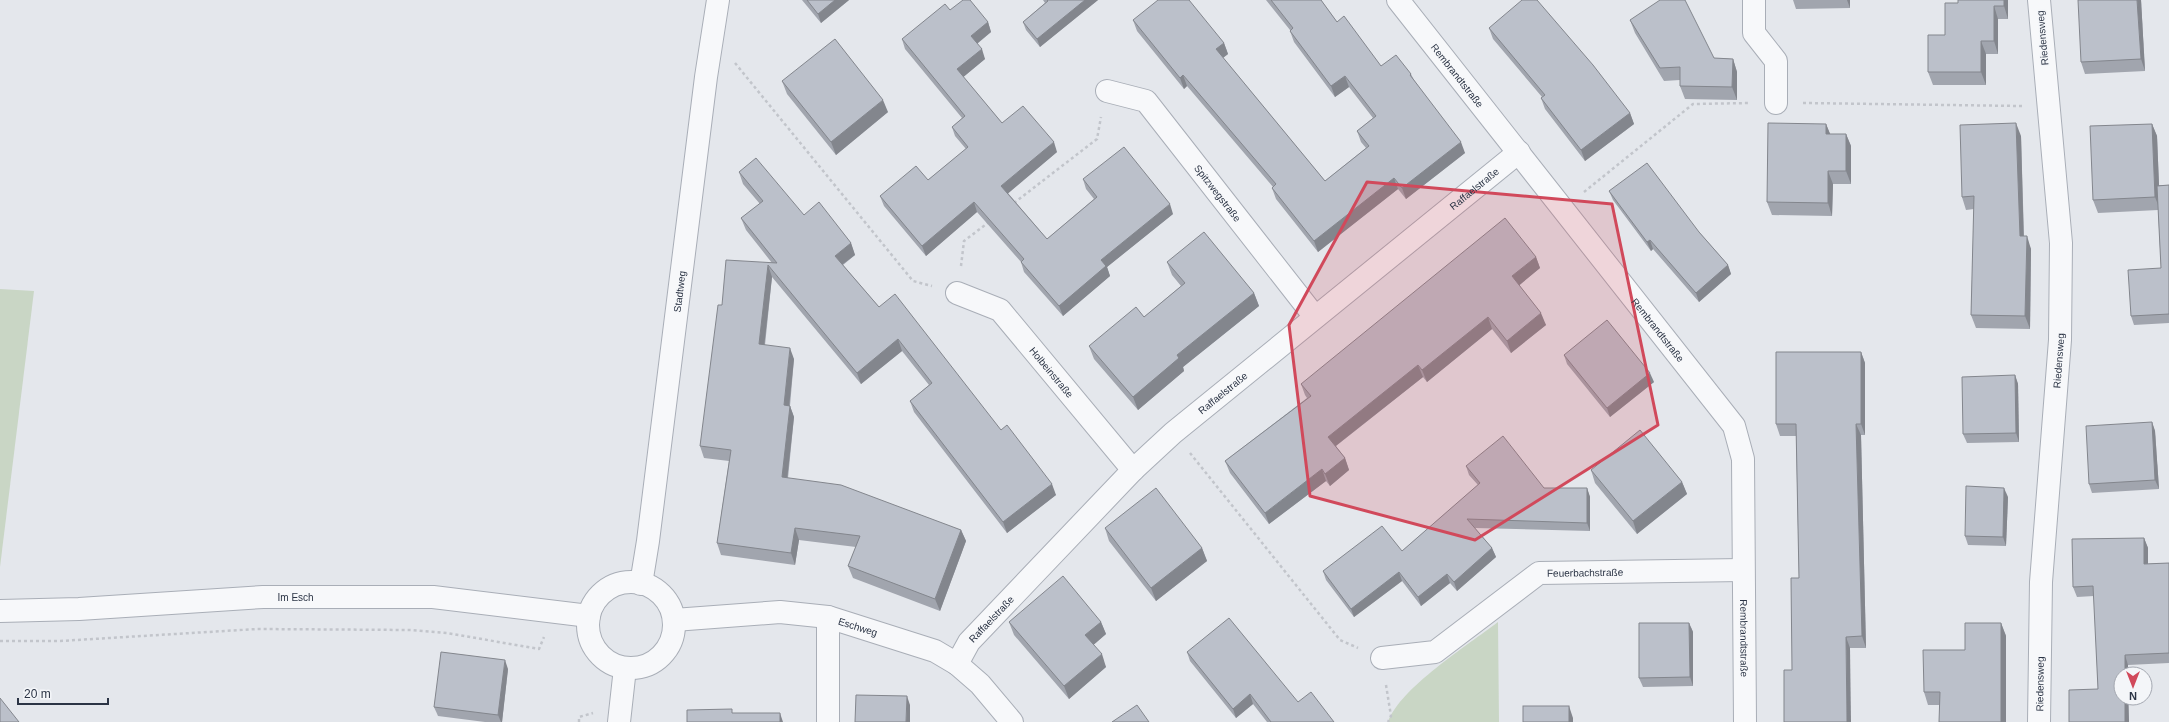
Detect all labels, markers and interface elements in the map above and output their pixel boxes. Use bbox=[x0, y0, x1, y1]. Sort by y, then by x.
street label: Riedensweg bbox=[2035, 10, 2050, 66]
street label: Rembrandtstraße bbox=[1429, 42, 1486, 110]
street label: Spitzwegstraße bbox=[1192, 163, 1243, 224]
street label: Raffaelstraße bbox=[1448, 165, 1501, 212]
street label: Stadtweg bbox=[672, 270, 688, 313]
street label: Rembrandtstraße bbox=[1629, 296, 1686, 364]
street label: Riedensweg bbox=[2051, 333, 2066, 389]
street label: Holbeinstraße bbox=[1027, 345, 1076, 400]
street label: Raffaelstraße bbox=[1196, 370, 1250, 416]
street label: Feuerbachstraße bbox=[1547, 567, 1624, 579]
street label: Im Esch bbox=[278, 592, 314, 603]
street label: Raffaelstraße bbox=[967, 593, 1016, 645]
street label: Rembrandtstraße bbox=[1738, 599, 1750, 678]
street label: Eschweg bbox=[837, 616, 879, 638]
street label: Riedensweg bbox=[2034, 656, 2046, 712]
north arrow bbox=[2113, 666, 2153, 706]
scale bar bbox=[18, 680, 108, 706]
text: 20 m bbox=[24, 687, 51, 701]
text: N bbox=[2129, 690, 2137, 702]

